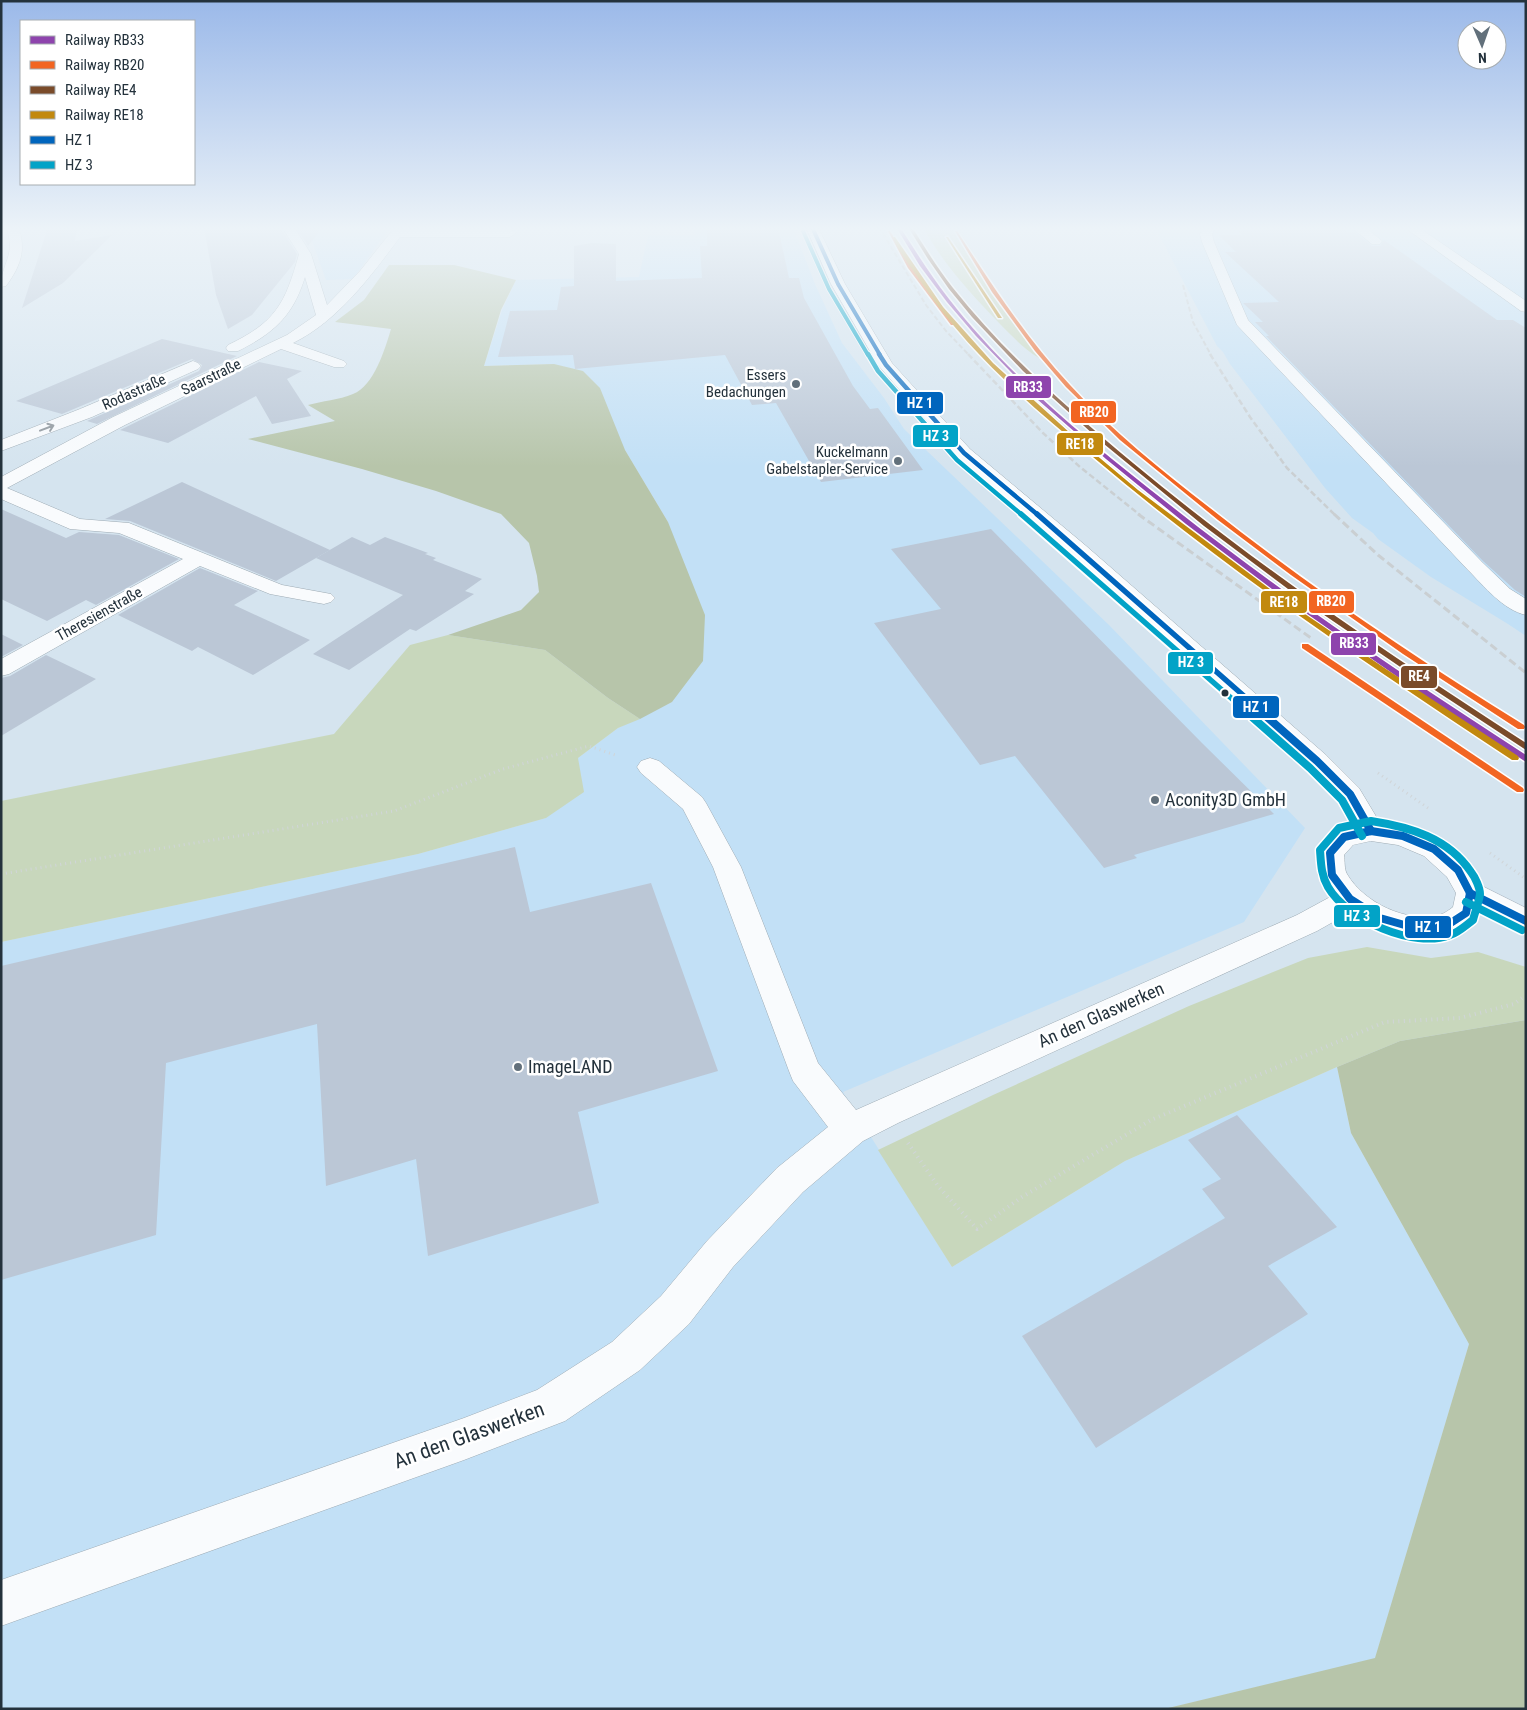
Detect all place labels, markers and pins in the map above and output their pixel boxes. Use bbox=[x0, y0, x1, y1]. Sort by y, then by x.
place label: Essers Bedachungen bbox=[706, 366, 786, 401]
marker: Essers Bedachungen bbox=[790, 378, 802, 390]
place label: Kuckelmann Gabelstapler-Service bbox=[766, 443, 888, 478]
marker: Kuckelmann Gabelstapler-Service bbox=[892, 455, 904, 467]
unlabelled marker bbox=[1220, 688, 1230, 698]
place label: Aconity3D GmbH bbox=[1165, 789, 1286, 810]
marker: Aconity3D GmbH bbox=[1149, 794, 1161, 806]
place label: ImageLAND bbox=[528, 1056, 613, 1077]
marker: ImageLAND bbox=[512, 1061, 524, 1073]

